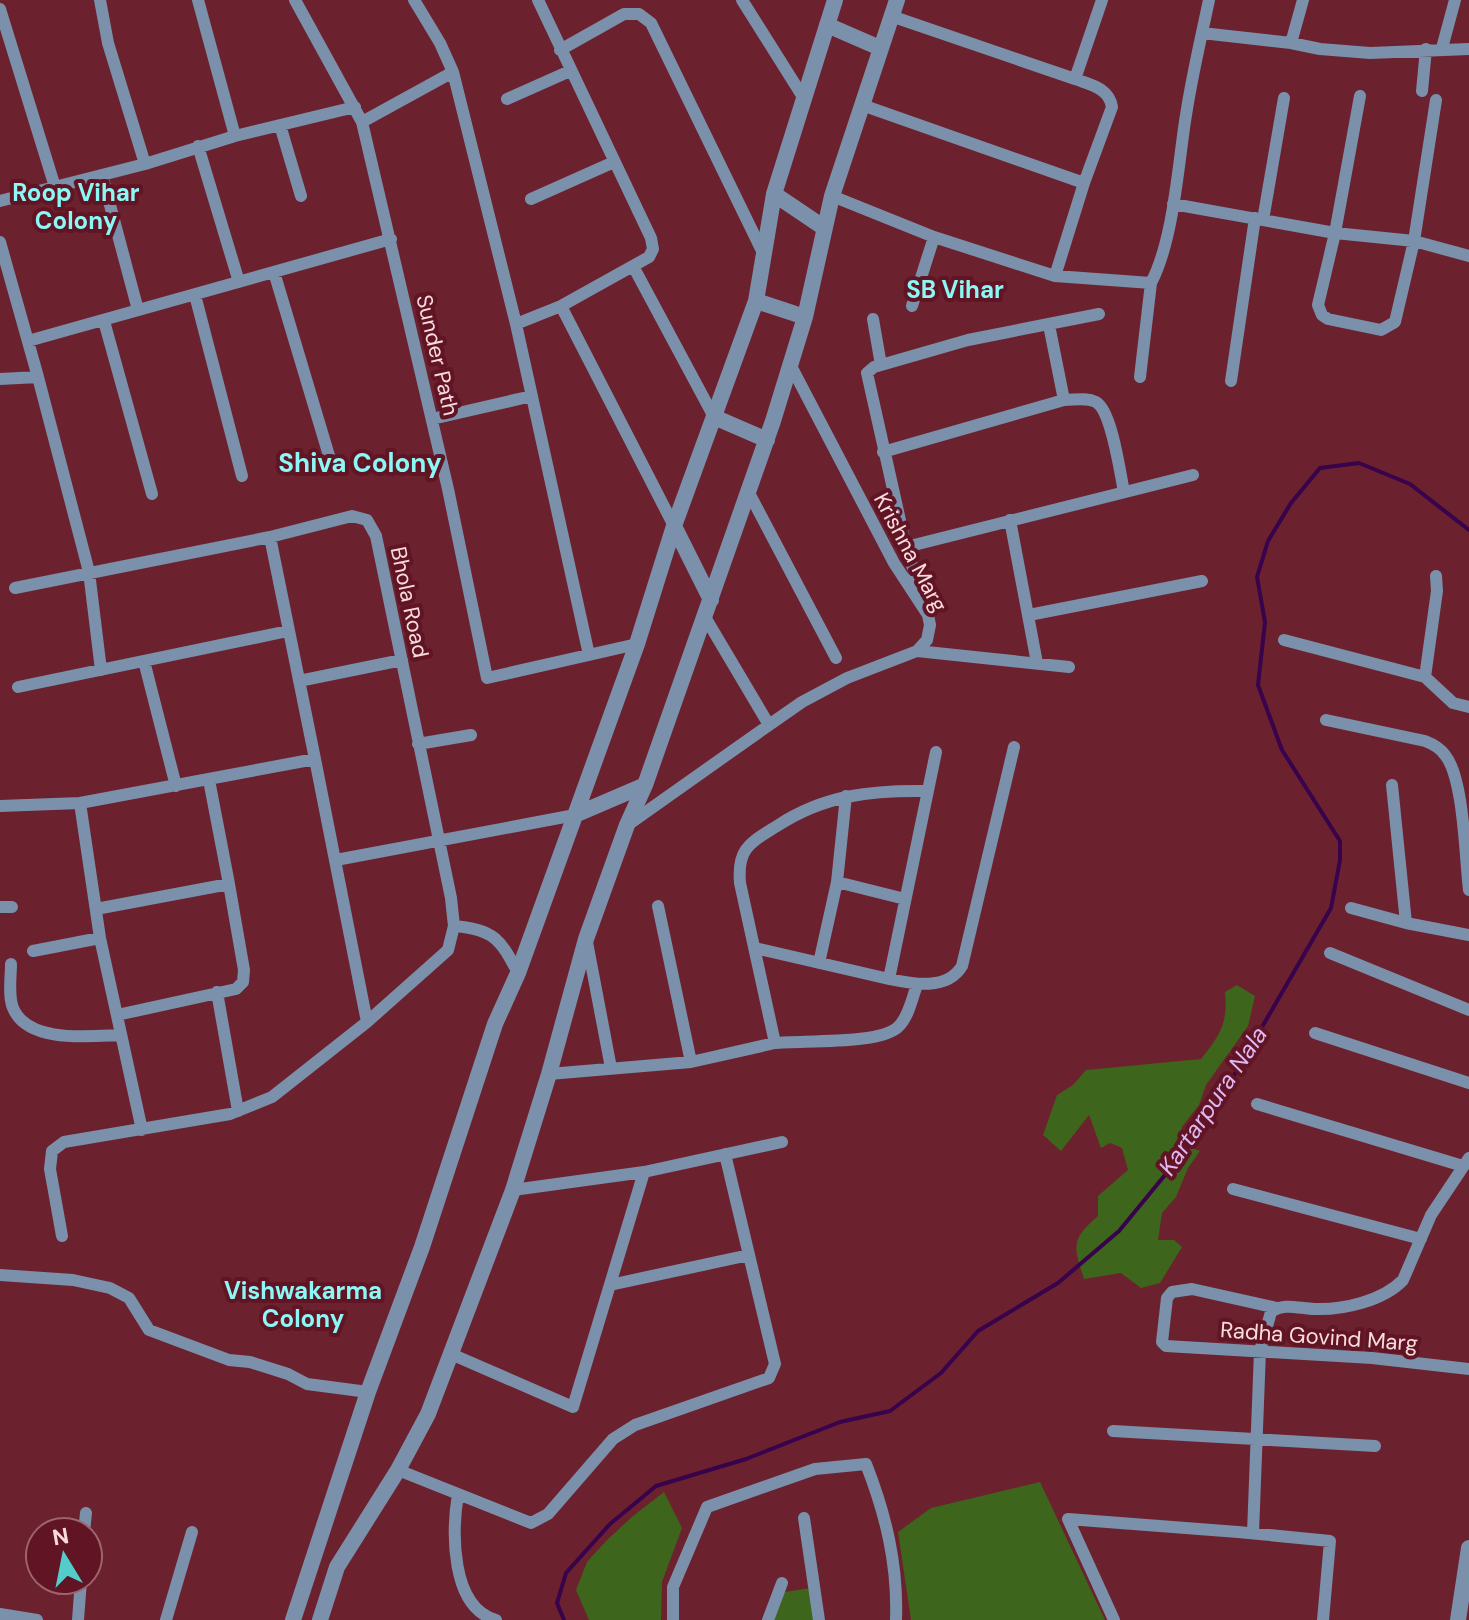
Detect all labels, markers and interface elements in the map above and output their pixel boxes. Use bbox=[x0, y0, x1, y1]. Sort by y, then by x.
district label: Roop Vihar Colony bbox=[12, 177, 140, 236]
district label: SB Vihar bbox=[906, 274, 1004, 305]
street label: Sunder Path bbox=[409, 292, 466, 419]
district label: Shiva Colony bbox=[278, 446, 442, 480]
street label: Krishna Marg bbox=[867, 488, 954, 617]
street label: Bhola Road bbox=[384, 544, 435, 660]
water label: Kartarpura Nala bbox=[1151, 1020, 1274, 1181]
district label: Vishwakarma Colony bbox=[224, 1275, 382, 1334]
street label: Radha Govind Marg bbox=[1219, 1315, 1419, 1358]
north arrow bbox=[24, 1516, 104, 1596]
text: N bbox=[50, 1521, 71, 1552]

